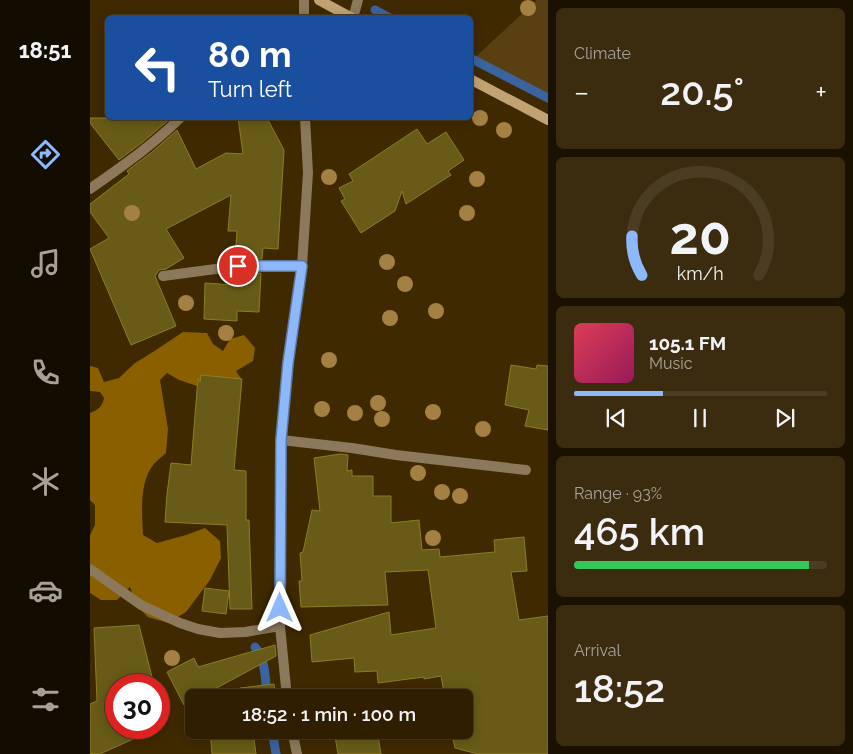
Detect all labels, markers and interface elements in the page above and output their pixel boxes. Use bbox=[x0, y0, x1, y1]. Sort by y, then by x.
text: 80 m bbox=[208, 34, 292, 75]
icon: left bbox=[125, 35, 190, 100]
text: 18:51 bbox=[19, 37, 71, 63]
text: Climate bbox=[574, 44, 631, 63]
text: 20.5° bbox=[660, 69, 744, 114]
text: Turn left bbox=[208, 76, 292, 102]
text: − bbox=[574, 76, 589, 109]
text: + bbox=[815, 76, 827, 109]
icon: directions bbox=[28, 137, 63, 172]
text: 20 bbox=[670, 205, 731, 266]
pin bbox=[217, 245, 259, 287]
icon: music bbox=[28, 246, 63, 281]
icon: arrive bbox=[224, 252, 252, 280]
text: km/h bbox=[677, 263, 724, 284]
text: 105.1 FM bbox=[649, 332, 726, 354]
text: Music bbox=[649, 354, 693, 373]
icon: phone bbox=[28, 355, 63, 390]
icon: previous bbox=[602, 404, 630, 432]
icon: pause bbox=[686, 404, 714, 432]
icon: next bbox=[771, 404, 799, 432]
icon: climate bbox=[28, 464, 63, 499]
text: Range · 93% bbox=[574, 484, 662, 503]
text: 465 km bbox=[574, 509, 705, 554]
icon: car bbox=[28, 573, 63, 608]
position arrow bbox=[253, 581, 305, 633]
text: Arrival bbox=[574, 641, 621, 660]
text: 18:52 bbox=[574, 666, 665, 711]
speed limit sign: 30 bbox=[105, 674, 170, 739]
icon: filters bbox=[28, 682, 63, 717]
text: 18:52 · 1 min · 100 m bbox=[242, 703, 416, 725]

